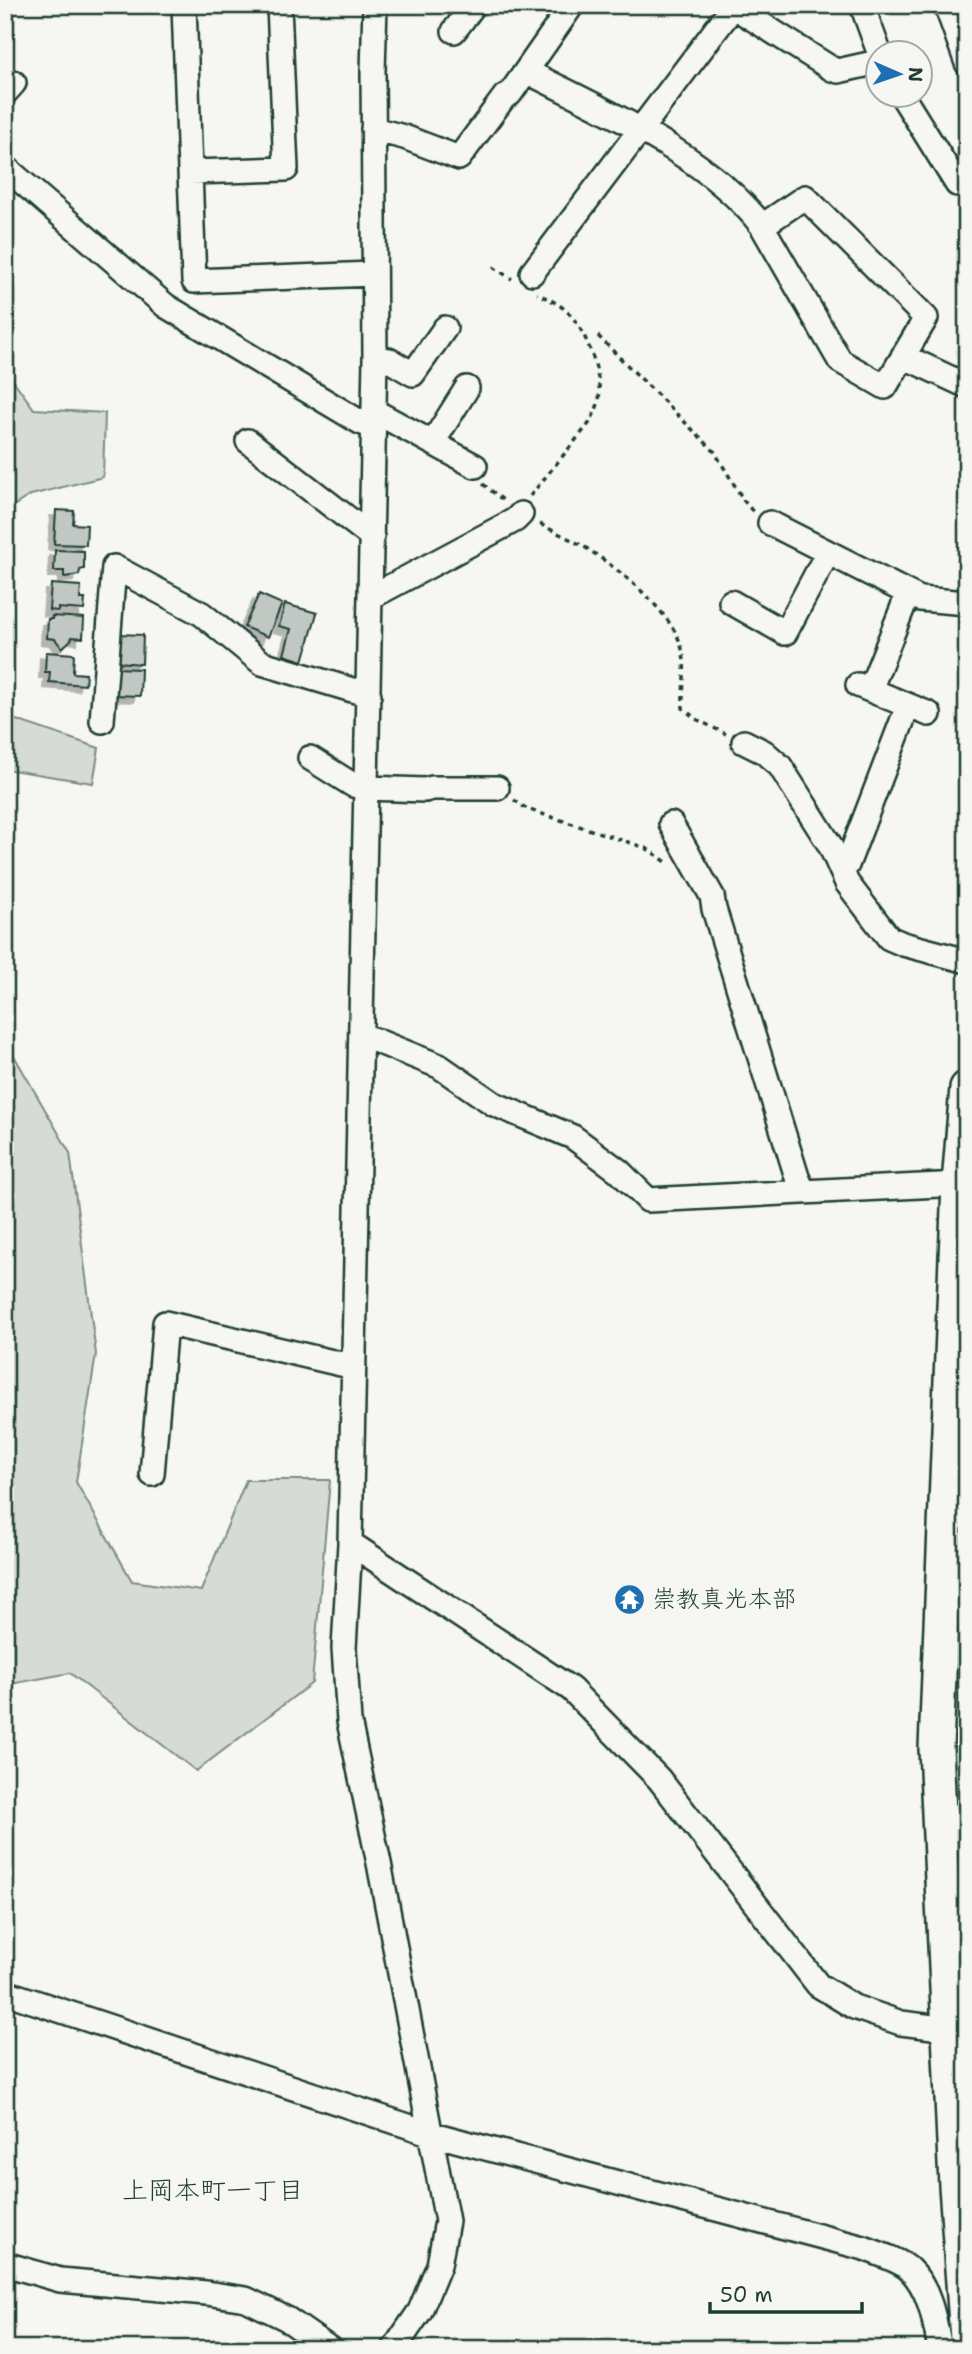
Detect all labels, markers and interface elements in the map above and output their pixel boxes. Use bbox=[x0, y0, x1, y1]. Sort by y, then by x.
north arrow bbox=[864, 38, 934, 108]
text: N bbox=[903, 67, 928, 83]
temple icon: 崇教真光本部 bbox=[612, 1582, 646, 1616]
place label: 崇教真光本部 bbox=[652, 1583, 796, 1615]
district label: 上岡本町一丁目 bbox=[122, 2172, 304, 2207]
scale bar bbox=[710, 2270, 862, 2314]
text: 50 m bbox=[720, 2281, 773, 2309]

